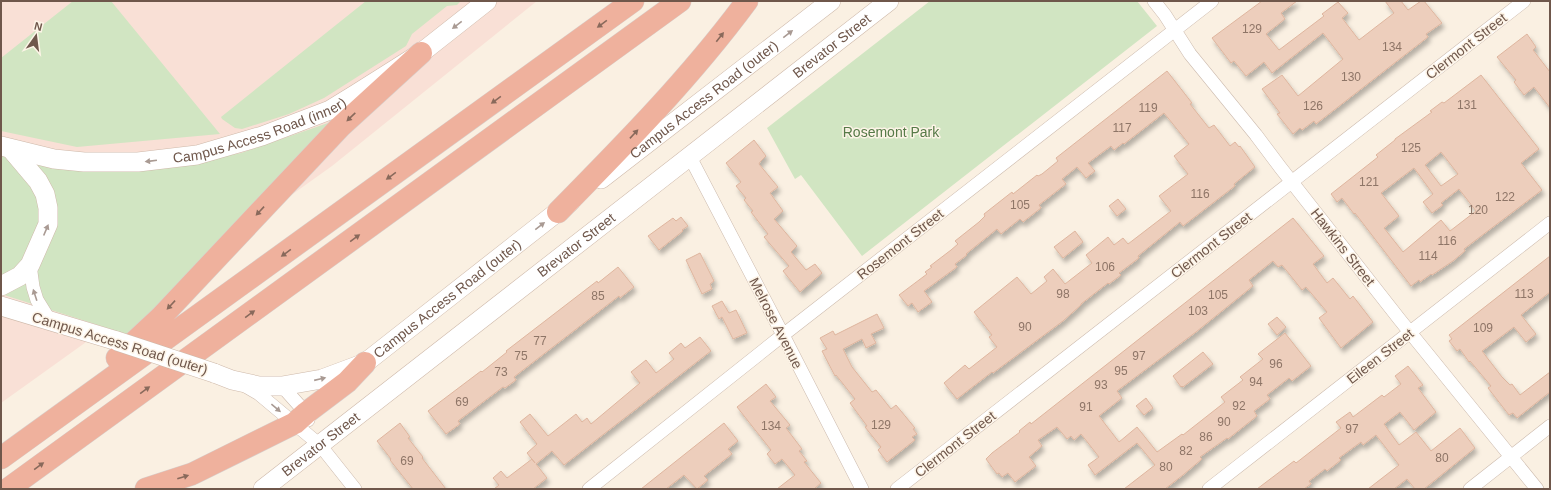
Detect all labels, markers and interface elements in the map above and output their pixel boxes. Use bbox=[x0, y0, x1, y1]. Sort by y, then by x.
street label: Clermont Street bbox=[1422, 9, 1510, 82]
street label: Brevator Street bbox=[790, 10, 874, 81]
north arrow bbox=[16, 16, 56, 56]
text: N bbox=[33, 20, 44, 33]
one-way arrow bbox=[596, 20, 607, 28]
one-way arrow bbox=[451, 21, 462, 29]
house number: 129 bbox=[1242, 22, 1262, 36]
one-way arrow bbox=[782, 30, 793, 39]
one-way arrow bbox=[715, 31, 724, 42]
street label: Campus Access Road (outer) bbox=[627, 37, 781, 162]
house number: 134 bbox=[1382, 40, 1402, 54]
house number: 130 bbox=[1341, 70, 1361, 84]
street label: Campus Access Road (inner) bbox=[172, 94, 349, 166]
one-way arrow bbox=[491, 96, 502, 104]
house number: 131 bbox=[1457, 98, 1477, 112]
house number: 126 bbox=[1303, 99, 1323, 113]
house number: 119 bbox=[1138, 101, 1158, 115]
one-way arrow bbox=[346, 112, 356, 122]
house number: 117 bbox=[1112, 121, 1132, 135]
park label: Rosemont Park bbox=[843, 124, 940, 140]
one-way arrow bbox=[629, 129, 639, 139]
house number: 125 bbox=[1401, 141, 1421, 155]
one-way arrow bbox=[145, 157, 157, 164]
one-way arrow bbox=[386, 172, 396, 180]
house number: 121 bbox=[1359, 175, 1379, 189]
house number: 116 bbox=[1190, 187, 1210, 201]
house number: 122 bbox=[1495, 190, 1515, 204]
house number: 105 bbox=[1010, 198, 1030, 212]
house number: 120 bbox=[1468, 203, 1488, 217]
street label: Rosemont Street bbox=[854, 205, 946, 283]
street label: Hawkins Street bbox=[1308, 205, 1378, 289]
one-way arrow bbox=[256, 206, 265, 216]
street label: Clermont Street bbox=[1167, 208, 1255, 281]
street label: Brevator Street bbox=[534, 210, 618, 280]
one-way arrow bbox=[534, 222, 545, 230]
one-way arrow bbox=[43, 223, 49, 235]
one-way arrow bbox=[350, 233, 361, 242]
house number: 116 bbox=[1437, 234, 1457, 248]
street label: Campus Access Road (outer) bbox=[370, 236, 524, 361]
one-way arrow bbox=[280, 249, 291, 257]
house number: 114 bbox=[1418, 249, 1438, 263]
house number: 106 bbox=[1095, 260, 1115, 274]
street label: Melrose Avenue bbox=[746, 275, 806, 371]
house number: 98 bbox=[1056, 287, 1070, 301]
house number: 113 bbox=[1514, 287, 1534, 301]
house number: 105 bbox=[1208, 288, 1228, 302]
one-way arrow bbox=[32, 289, 38, 301]
house number: 85 bbox=[591, 289, 605, 303]
one-way arrow bbox=[167, 300, 176, 310]
house number: 103 bbox=[1188, 304, 1208, 318]
street label: Campus Access Road (outer) bbox=[30, 309, 210, 377]
one-way arrow bbox=[245, 310, 255, 318]
house number: 90 bbox=[1018, 320, 1032, 334]
house number: 109 bbox=[1473, 321, 1493, 335]
street label: Eileen Street bbox=[1343, 325, 1417, 387]
house number: 77 bbox=[533, 334, 547, 348]
house number: 75 bbox=[514, 349, 528, 363]
house number: 97 bbox=[1132, 349, 1146, 363]
house number: 96 bbox=[1269, 357, 1283, 371]
house number: 95 bbox=[1114, 364, 1128, 378]
house number: 73 bbox=[494, 365, 508, 379]
house number: 94 bbox=[1249, 375, 1263, 389]
one-way arrow bbox=[314, 376, 326, 382]
house number: 93 bbox=[1094, 378, 1108, 392]
one-way arrow bbox=[139, 386, 150, 394]
house number: 69 bbox=[455, 395, 469, 409]
house number: 92 bbox=[1232, 399, 1246, 413]
house number: 91 bbox=[1079, 400, 1093, 414]
one-way arrow bbox=[271, 404, 282, 413]
street label: Clermont Street bbox=[911, 407, 999, 480]
street label: Brevator Street bbox=[278, 409, 363, 479]
house number: 90 bbox=[1217, 415, 1231, 429]
house number: 129 bbox=[871, 418, 891, 432]
house number: 134 bbox=[761, 419, 781, 433]
house number: 97 bbox=[1345, 422, 1359, 436]
house number: 86 bbox=[1199, 430, 1213, 444]
house number: 82 bbox=[1179, 444, 1193, 458]
house number: 80 bbox=[1435, 451, 1449, 465]
house number: 69 bbox=[400, 454, 414, 468]
house number: 80 bbox=[1159, 460, 1173, 474]
one-way arrow bbox=[34, 462, 45, 470]
one-way arrow bbox=[178, 474, 190, 480]

